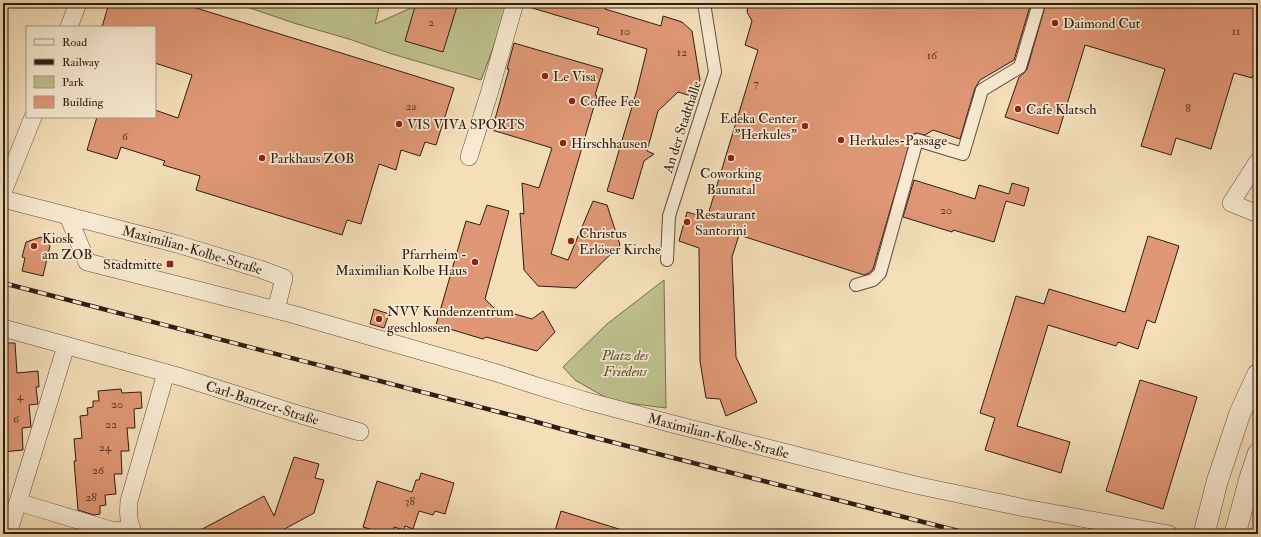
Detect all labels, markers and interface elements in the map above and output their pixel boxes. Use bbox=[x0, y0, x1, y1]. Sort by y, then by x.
house number: 2 bbox=[428, 15, 434, 30]
place label: Daimond Cut bbox=[1063, 15, 1141, 32]
marker: Daimond Cut bbox=[1050, 18, 1060, 28]
house number: 10 bbox=[620, 24, 630, 39]
house number: 11 bbox=[1232, 24, 1240, 39]
legend bbox=[26, 26, 156, 118]
text: Road bbox=[62, 35, 87, 50]
house number: 12 bbox=[677, 45, 687, 60]
house number: 16 bbox=[927, 48, 938, 63]
text: Railway bbox=[62, 55, 100, 70]
place label: Le Visa bbox=[553, 68, 596, 85]
marker: Le Visa bbox=[540, 71, 550, 81]
text: Park bbox=[62, 75, 84, 90]
house number: 7 bbox=[753, 76, 759, 91]
street label: An der Stadthalle bbox=[659, 79, 705, 176]
place label: Coffee Fee bbox=[580, 93, 640, 110]
text: Building bbox=[62, 95, 105, 110]
marker: Coffee Fee bbox=[567, 96, 577, 106]
house number: 2a bbox=[405, 99, 418, 114]
place label: Cafe Klatsch bbox=[1026, 101, 1097, 118]
house number: 8 bbox=[1185, 101, 1191, 116]
marker: Cafe Klatsch bbox=[1013, 104, 1023, 114]
place label: Edeka Center "Herkules" bbox=[720, 110, 798, 143]
place label: VIS VIVA SPORTS bbox=[407, 116, 525, 133]
marker: VIS VIVA SPORTS bbox=[394, 119, 404, 129]
marker: Edeka Center "Herkules" bbox=[800, 121, 810, 131]
house number: 6 bbox=[122, 129, 129, 144]
place label: Herkules-Passage bbox=[849, 132, 947, 149]
place label: Hirschhausen bbox=[571, 135, 647, 152]
marker: Herkules-Passage bbox=[836, 135, 846, 145]
marker: Hirschhausen bbox=[558, 138, 568, 148]
place label: Parkhaus ZOB bbox=[270, 150, 354, 167]
marker: Parkhaus ZOB bbox=[257, 153, 267, 163]
marker: Coworking Baunatal bbox=[726, 153, 736, 163]
place label: Coworking Baunatal bbox=[700, 165, 763, 198]
house number: 20 bbox=[940, 203, 952, 218]
place label: Restaurant Santorini bbox=[695, 206, 756, 239]
marker: Restaurant Santorini bbox=[682, 217, 692, 227]
street label: Maximilian-Kolbe-Straße bbox=[120, 222, 265, 278]
place label: Christus Erlöser Kirche bbox=[579, 225, 661, 258]
place label: Kiosk am ZOB bbox=[42, 230, 92, 263]
marker: Christus Erlöser Kirche bbox=[566, 236, 576, 246]
marker: Kiosk am ZOB bbox=[29, 241, 39, 251]
place label: Pfarrheim - Maximilian Kolbe Haus bbox=[335, 246, 467, 279]
place label: Stadtmitte bbox=[103, 256, 162, 273]
marker: Pfarrheim - Maximilian Kolbe Haus bbox=[470, 257, 480, 267]
marker: Stadtmitte bbox=[165, 259, 175, 269]
place label: NVV Kundenzentrum geschlossen bbox=[387, 303, 514, 336]
marker: NVV Kundenzentrum geschlossen bbox=[374, 314, 384, 324]
park label: Platz des Friedens bbox=[600, 347, 650, 380]
street label: Carl-Bantzer-Straße bbox=[204, 377, 321, 428]
house number: 4 bbox=[17, 389, 24, 404]
house number: 20 bbox=[111, 397, 123, 412]
street label: Maximilian-Kolbe-Straße bbox=[646, 409, 791, 462]
house number: 6 bbox=[13, 412, 20, 427]
house number: 22 bbox=[105, 417, 117, 432]
house number: 24 bbox=[99, 440, 112, 455]
house number: 26 bbox=[92, 463, 105, 478]
house number: 28 bbox=[85, 490, 97, 505]
house number: 38 bbox=[405, 494, 415, 509]

